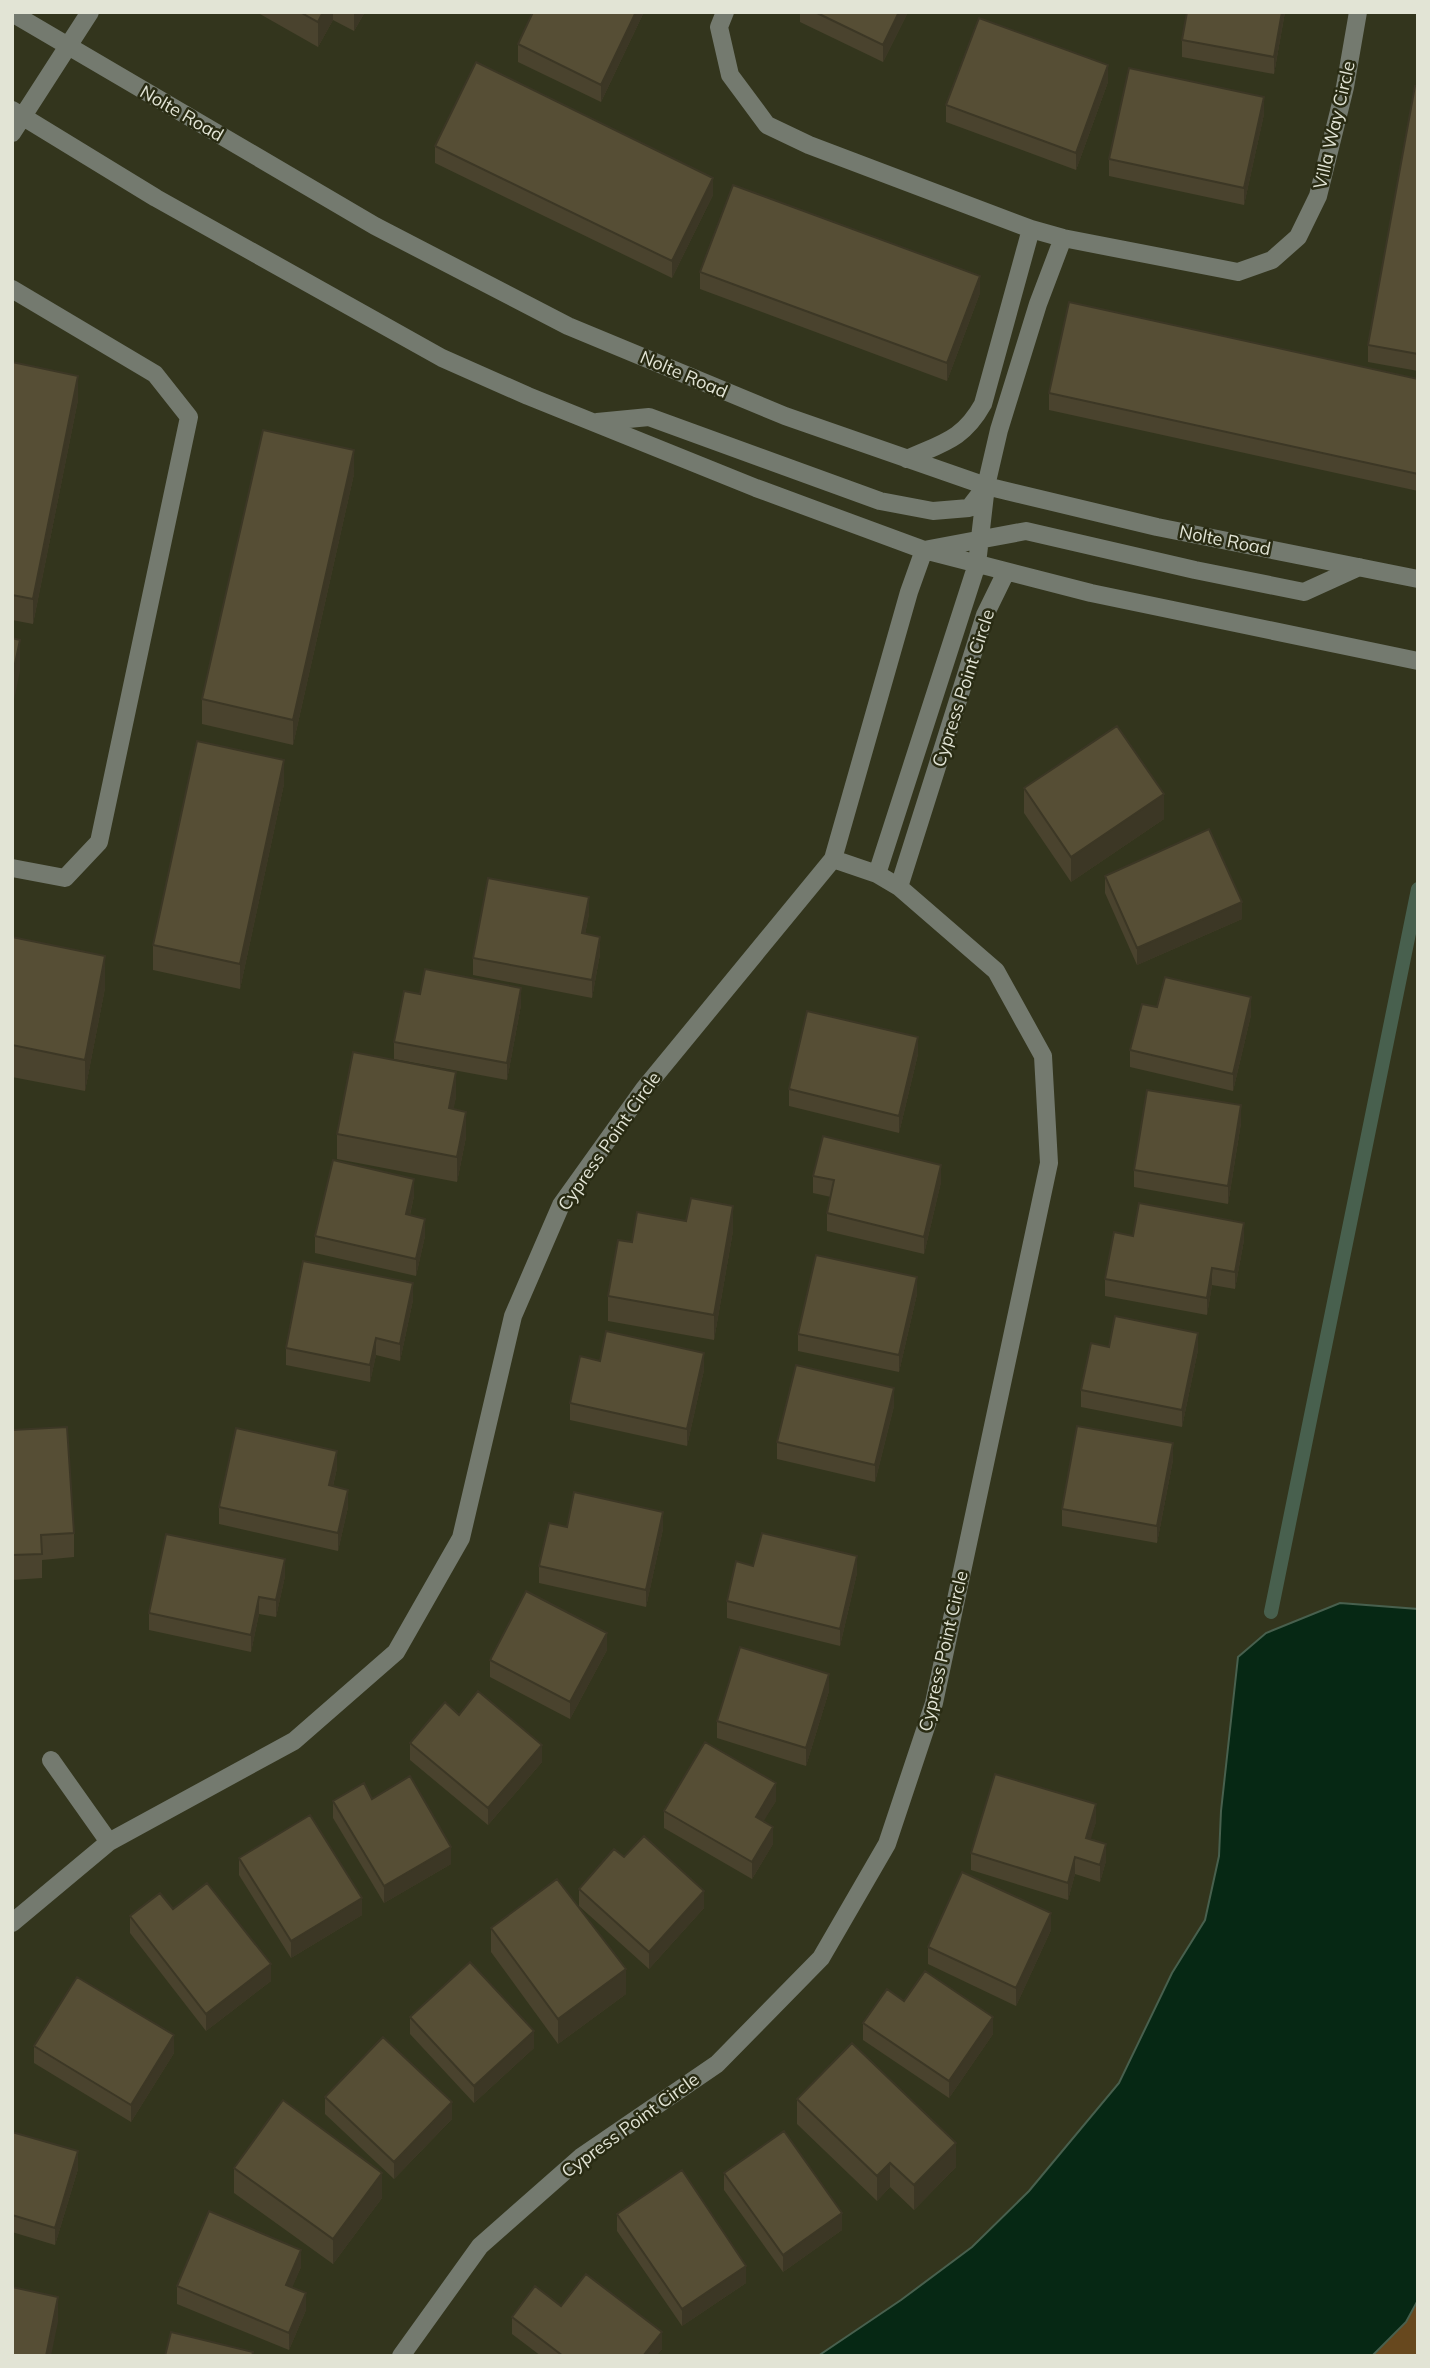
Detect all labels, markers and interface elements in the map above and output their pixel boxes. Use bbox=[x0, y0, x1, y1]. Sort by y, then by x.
street label: Villa Way Circle bbox=[1308, 59, 1360, 191]
street label: Nolte Road bbox=[136, 80, 228, 146]
street label: Nolte Road bbox=[637, 345, 731, 403]
street label: Nolte Road bbox=[1177, 520, 1273, 560]
street label: Cypress Point Circle bbox=[927, 606, 999, 770]
street label: Cypress Point Circle bbox=[552, 1067, 666, 1215]
street label: Cypress Point Circle bbox=[913, 1568, 973, 1734]
street label: Cypress Point Circle bbox=[557, 2067, 703, 2183]

